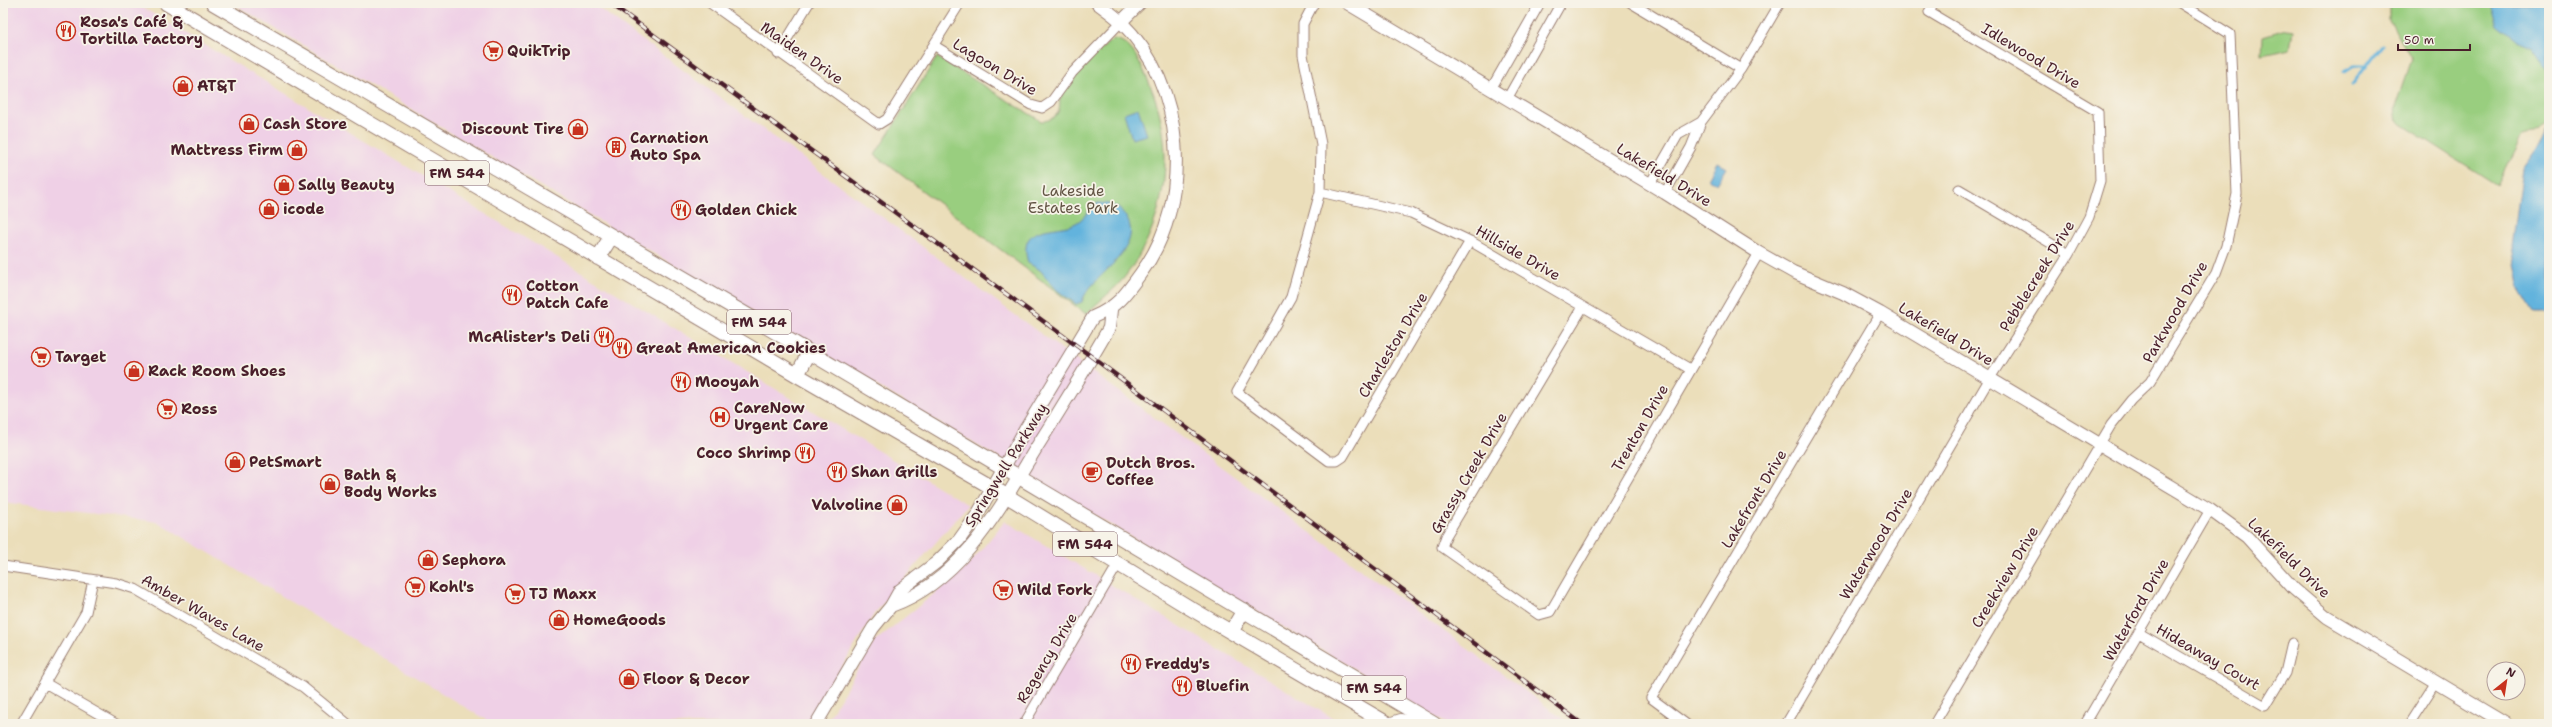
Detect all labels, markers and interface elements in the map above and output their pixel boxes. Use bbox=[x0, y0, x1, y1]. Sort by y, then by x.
place label: Rosa's Café & Tortilla Factory bbox=[80, 12, 203, 49]
street label: Maiden Drive bbox=[757, 17, 847, 89]
street label: Idlewood Drive bbox=[1978, 19, 2084, 93]
restaurant icon: Rosa's Café & Tortilla Factory bbox=[55, 20, 77, 42]
scale bar bbox=[2398, 26, 2470, 52]
text: 50 m bbox=[2404, 32, 2434, 48]
street label: Lagoon Drive bbox=[949, 34, 1041, 100]
supermarket icon: QuikTrip bbox=[482, 40, 504, 62]
place label: QuikTrip bbox=[507, 41, 571, 61]
shop icon: AT&T bbox=[172, 75, 194, 97]
place label: AT&T bbox=[197, 76, 237, 96]
shop icon: Cash Store bbox=[238, 113, 260, 135]
place label: Cash Store bbox=[263, 114, 347, 134]
shop icon: Discount Tire bbox=[567, 118, 589, 140]
place label: Discount Tire bbox=[462, 119, 564, 139]
place label: Carnation Auto Spa bbox=[630, 128, 709, 165]
building icon: Carnation Auto Spa bbox=[605, 136, 627, 158]
shop icon: Mattress Firm bbox=[286, 139, 308, 161]
street label: Lakefield Drive bbox=[1613, 139, 1715, 211]
place label: Mattress Firm bbox=[170, 140, 283, 160]
road number: FM 544 bbox=[425, 161, 489, 185]
shop icon: Sally Beauty bbox=[273, 174, 295, 196]
place label: Sally Beauty bbox=[298, 175, 395, 195]
park label: Lakeside Estates Park bbox=[1028, 181, 1118, 218]
shop icon: icode bbox=[258, 198, 280, 220]
place label: icode bbox=[283, 199, 324, 219]
restaurant icon: Golden Chick bbox=[670, 199, 692, 221]
place label: Golden Chick bbox=[695, 200, 797, 220]
street label: Pebblecreek Drive bbox=[1995, 217, 2079, 335]
street label: Hillside Drive bbox=[1472, 221, 1564, 285]
street label: Parkwood Drive bbox=[2138, 257, 2212, 367]
place label: Cotton Patch Cafe bbox=[526, 276, 609, 313]
restaurant icon: Cotton Patch Cafe bbox=[501, 284, 523, 306]
street label: Charleston Drive bbox=[1354, 288, 1432, 402]
street label: Lakefield Drive bbox=[1895, 298, 1997, 370]
road number: FM 544 bbox=[727, 310, 791, 334]
restaurant icon: McAlister's Deli bbox=[593, 326, 615, 348]
place label: McAlister's Deli bbox=[468, 327, 590, 347]
restaurant icon: Great American Cookies bbox=[611, 337, 633, 359]
place label: Great American Cookies bbox=[636, 338, 826, 358]
supermarket icon: Target bbox=[30, 346, 52, 368]
place label: Target bbox=[55, 347, 106, 367]
shop icon: Rack Room Shoes bbox=[123, 360, 145, 382]
place label: Rack Room Shoes bbox=[148, 361, 286, 381]
restaurant icon: Mooyah bbox=[670, 371, 692, 393]
place label: Mooyah bbox=[695, 372, 759, 392]
street label: Trenton Drive bbox=[1607, 381, 1673, 475]
supermarket icon: Ross bbox=[156, 398, 178, 420]
place label: CareNow Urgent Care bbox=[734, 398, 829, 435]
place label: Ross bbox=[181, 399, 217, 419]
street label: Springwell Parkway bbox=[960, 399, 1052, 531]
hospital icon: CareNow Urgent Care bbox=[709, 406, 731, 428]
street label: Grassy Creek Drive bbox=[1426, 409, 1512, 537]
restaurant icon: Coco Shrimp bbox=[794, 442, 816, 464]
place label: Coco Shrimp bbox=[696, 443, 791, 463]
street label: Lakefront Drive bbox=[1717, 446, 1791, 552]
shop icon: PetSmart bbox=[224, 451, 246, 473]
place label: PetSmart bbox=[249, 452, 322, 472]
place label: Dutch Bros. Coffee bbox=[1106, 453, 1195, 490]
restaurant icon: Shan Grills bbox=[826, 461, 848, 483]
cafe icon: Dutch Bros. Coffee bbox=[1081, 461, 1103, 483]
place label: Shan Grills bbox=[851, 462, 938, 482]
place label: Bath & Body Works bbox=[344, 465, 437, 502]
shop icon: Bath & Body Works bbox=[319, 473, 341, 495]
street label: Waterwood Drive bbox=[1835, 485, 1917, 603]
shop icon: Valvoline bbox=[886, 494, 908, 516]
place label: Valvoline bbox=[812, 495, 883, 515]
street label: Lakefield Drive bbox=[2243, 513, 2335, 603]
street label: Creekview Drive bbox=[1967, 522, 2043, 632]
road number: FM 544 bbox=[1053, 532, 1117, 556]
shop icon: Sephora bbox=[417, 549, 439, 571]
place label: Sephora bbox=[442, 550, 506, 570]
street label: Waterford Drive bbox=[2098, 555, 2174, 665]
street label: Amber Waves Lane bbox=[138, 570, 268, 656]
supermarket icon: Kohl's bbox=[404, 576, 426, 598]
place label: Kohl's bbox=[429, 577, 474, 597]
supermarket icon: Wild Fork bbox=[992, 579, 1014, 601]
place label: Wild Fork bbox=[1017, 580, 1093, 600]
supermarket icon: TJ Maxx bbox=[504, 583, 526, 605]
place label: TJ Maxx bbox=[529, 584, 597, 604]
shop icon: HomeGoods bbox=[548, 609, 570, 631]
street label: Regency Drive bbox=[1012, 609, 1082, 707]
place label: HomeGoods bbox=[573, 610, 666, 630]
street label: Hideaway Court bbox=[2152, 619, 2264, 695]
restaurant icon: Freddy's bbox=[1120, 653, 1142, 675]
place label: Freddy's bbox=[1145, 654, 1210, 674]
north arrow bbox=[2486, 661, 2526, 701]
text: N bbox=[2503, 664, 2519, 682]
shop icon: Floor & Decor bbox=[618, 668, 640, 690]
place label: Floor & Decor bbox=[643, 669, 750, 689]
restaurant icon: Bluefin bbox=[1171, 675, 1193, 697]
place label: Bluefin bbox=[1196, 676, 1249, 696]
road number: FM 544 bbox=[1342, 676, 1406, 700]

